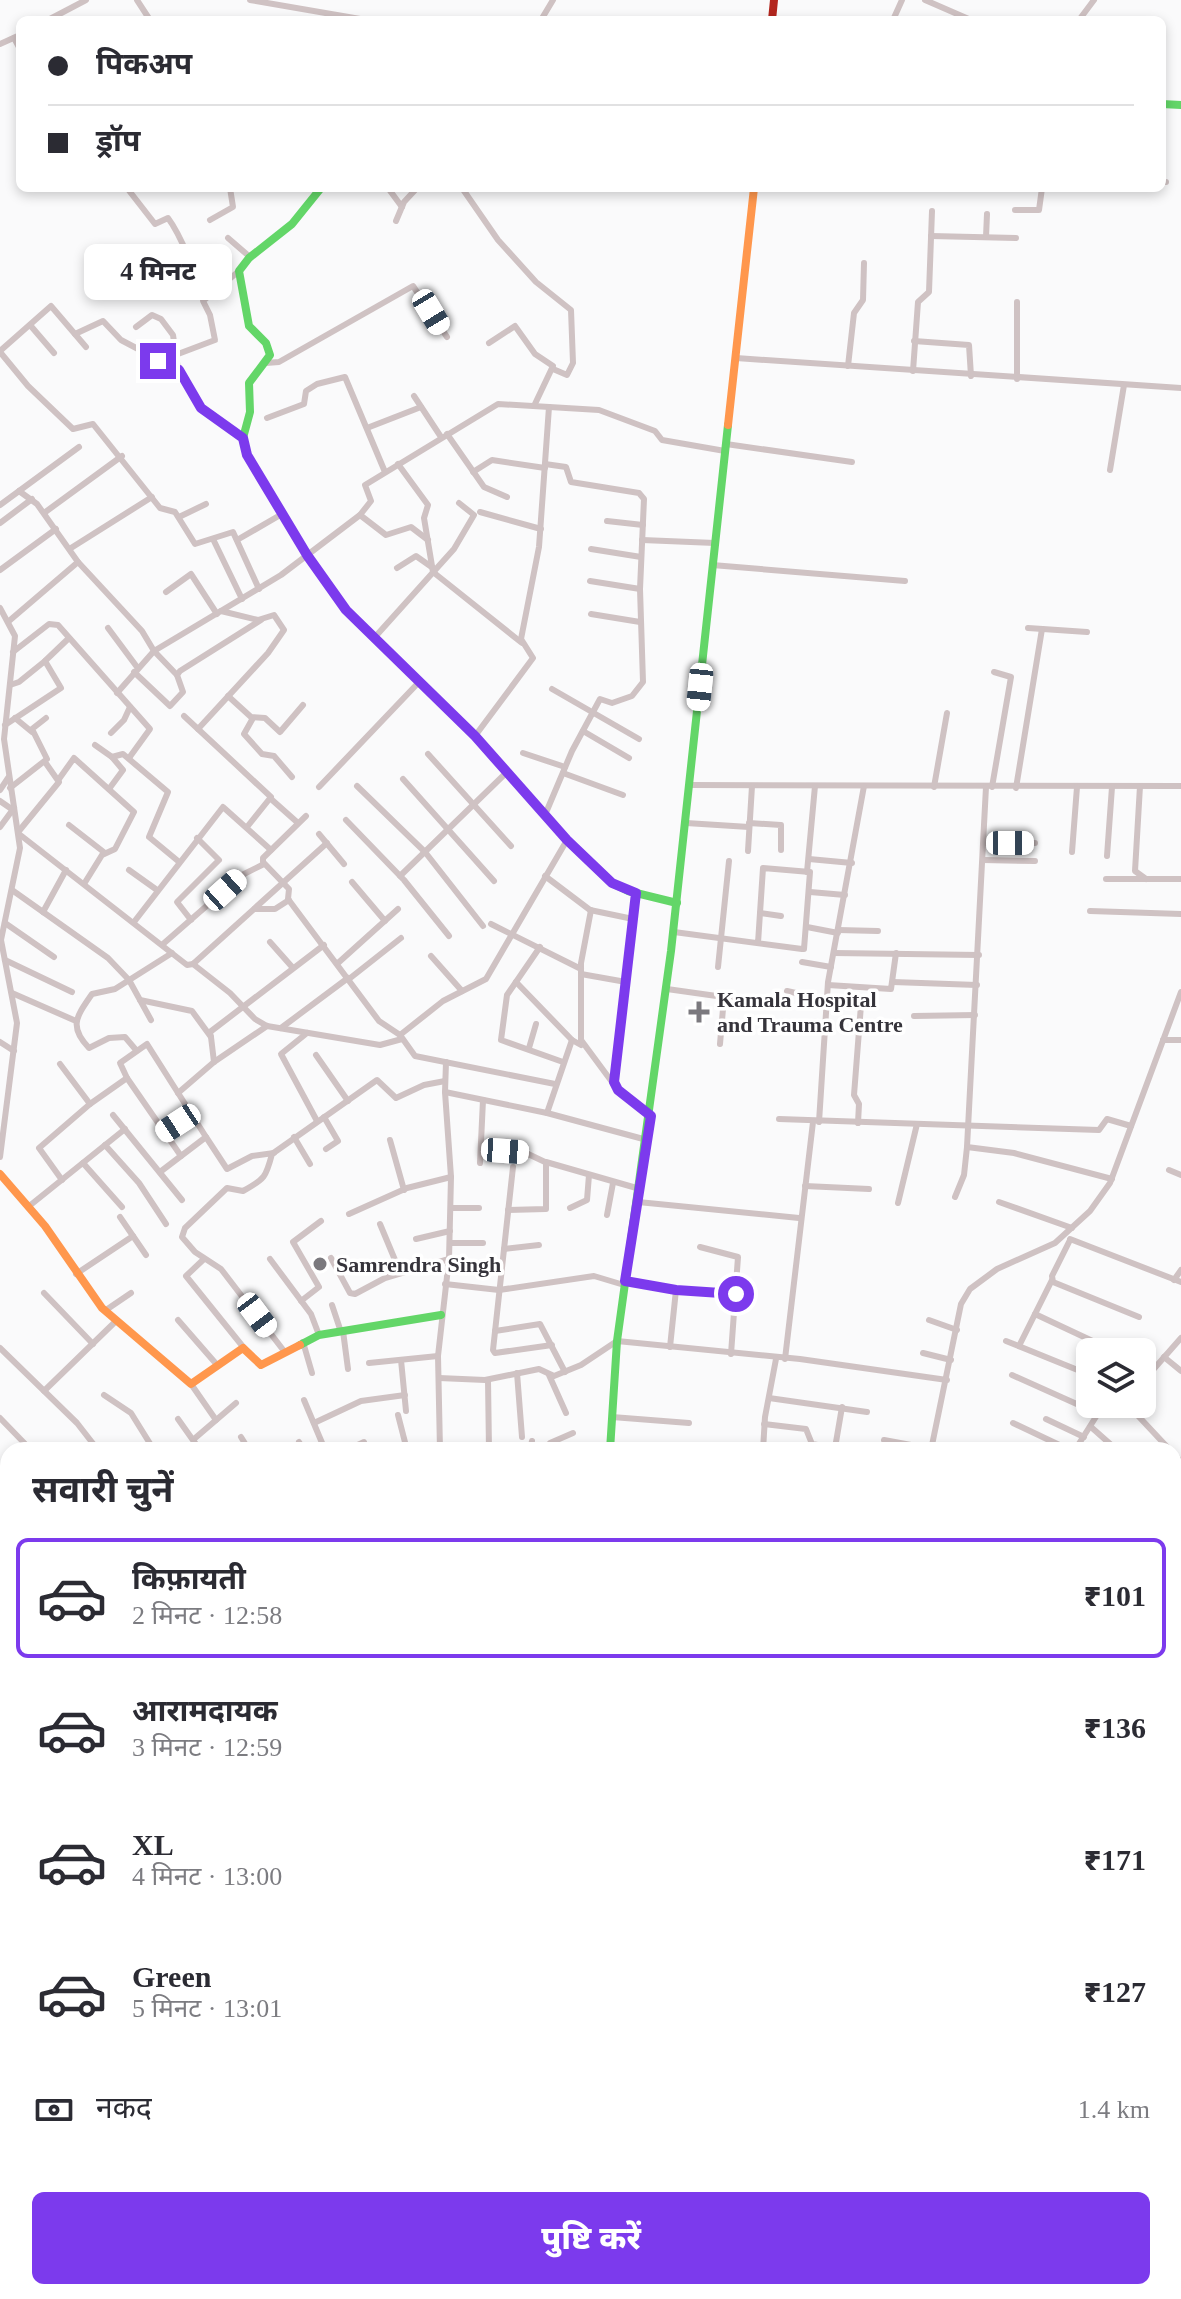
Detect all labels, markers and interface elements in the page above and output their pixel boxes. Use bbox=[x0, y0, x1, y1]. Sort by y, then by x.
text: पिकअप bbox=[96, 47, 192, 80]
text: ड्रॉप bbox=[96, 124, 140, 157]
callout: 4 मिनट bbox=[84, 245, 232, 301]
text: 4 मिनट bbox=[120, 257, 196, 286]
car bbox=[408, 285, 454, 339]
route end bbox=[140, 343, 176, 379]
car bbox=[686, 662, 714, 712]
car bbox=[986, 831, 1034, 855]
car bbox=[199, 865, 251, 915]
place label: Kamala Hospital and Trauma Centre bbox=[717, 987, 903, 1037]
marker: Kamala Hospital and Trauma Centre bbox=[688, 1001, 710, 1023]
car bbox=[151, 1100, 205, 1146]
car bbox=[480, 1137, 530, 1165]
place label: Samrendra Singh bbox=[336, 1252, 501, 1277]
marker: Samrendra Singh bbox=[311, 1255, 329, 1273]
route start bbox=[718, 1276, 754, 1312]
car bbox=[233, 1289, 281, 1341]
map controls bbox=[1076, 1338, 1156, 1418]
button: layers bbox=[1076, 1338, 1156, 1418]
text: सवारी चुनें bbox=[32, 1470, 173, 1510]
icon: car bbox=[36, 1562, 108, 1634]
text: किफ़ायती bbox=[132, 1562, 246, 1595]
text: ₹101 bbox=[1084, 1579, 1146, 1612]
text: 2 मिनट · 12:58 bbox=[132, 1601, 282, 1630]
icon: car bbox=[36, 1694, 108, 1766]
text: आरामदायक bbox=[132, 1694, 278, 1727]
text: ₹136 bbox=[1084, 1711, 1146, 1744]
text: 3 मिनट · 12:59 bbox=[132, 1733, 282, 1762]
icon: car bbox=[36, 1826, 108, 1898]
text: XL bbox=[132, 1828, 174, 1861]
text: ₹171 bbox=[1084, 1843, 1146, 1876]
text: 4 मिनट · 13:00 bbox=[132, 1862, 282, 1891]
icon: car bbox=[36, 1958, 108, 2030]
text: Green bbox=[132, 1960, 211, 1993]
text: ₹127 bbox=[1084, 1975, 1146, 2008]
text: 5 मिनट · 13:01 bbox=[132, 1994, 282, 2023]
icon: cash bbox=[32, 2088, 76, 2132]
text: नकद bbox=[96, 2091, 152, 2124]
text: 1.4 km bbox=[1078, 2095, 1150, 2124]
button: पुष्टि करें bbox=[32, 2192, 1150, 2284]

